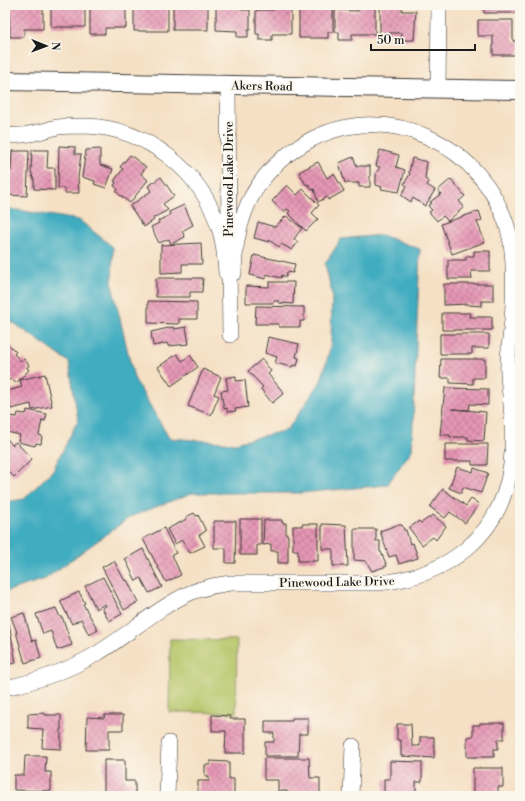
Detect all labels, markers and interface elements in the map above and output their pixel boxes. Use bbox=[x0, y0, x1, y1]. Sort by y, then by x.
north arrow bbox=[26, 26, 66, 66]
scale bar bbox=[371, 26, 475, 52]
text: 50 m bbox=[377, 33, 405, 48]
text: N bbox=[48, 42, 62, 51]
street label: Akers Road bbox=[230, 78, 293, 95]
street label: Pinewood Lake Drive bbox=[222, 121, 237, 237]
street label: Pinewood Lake Drive bbox=[279, 574, 395, 591]

